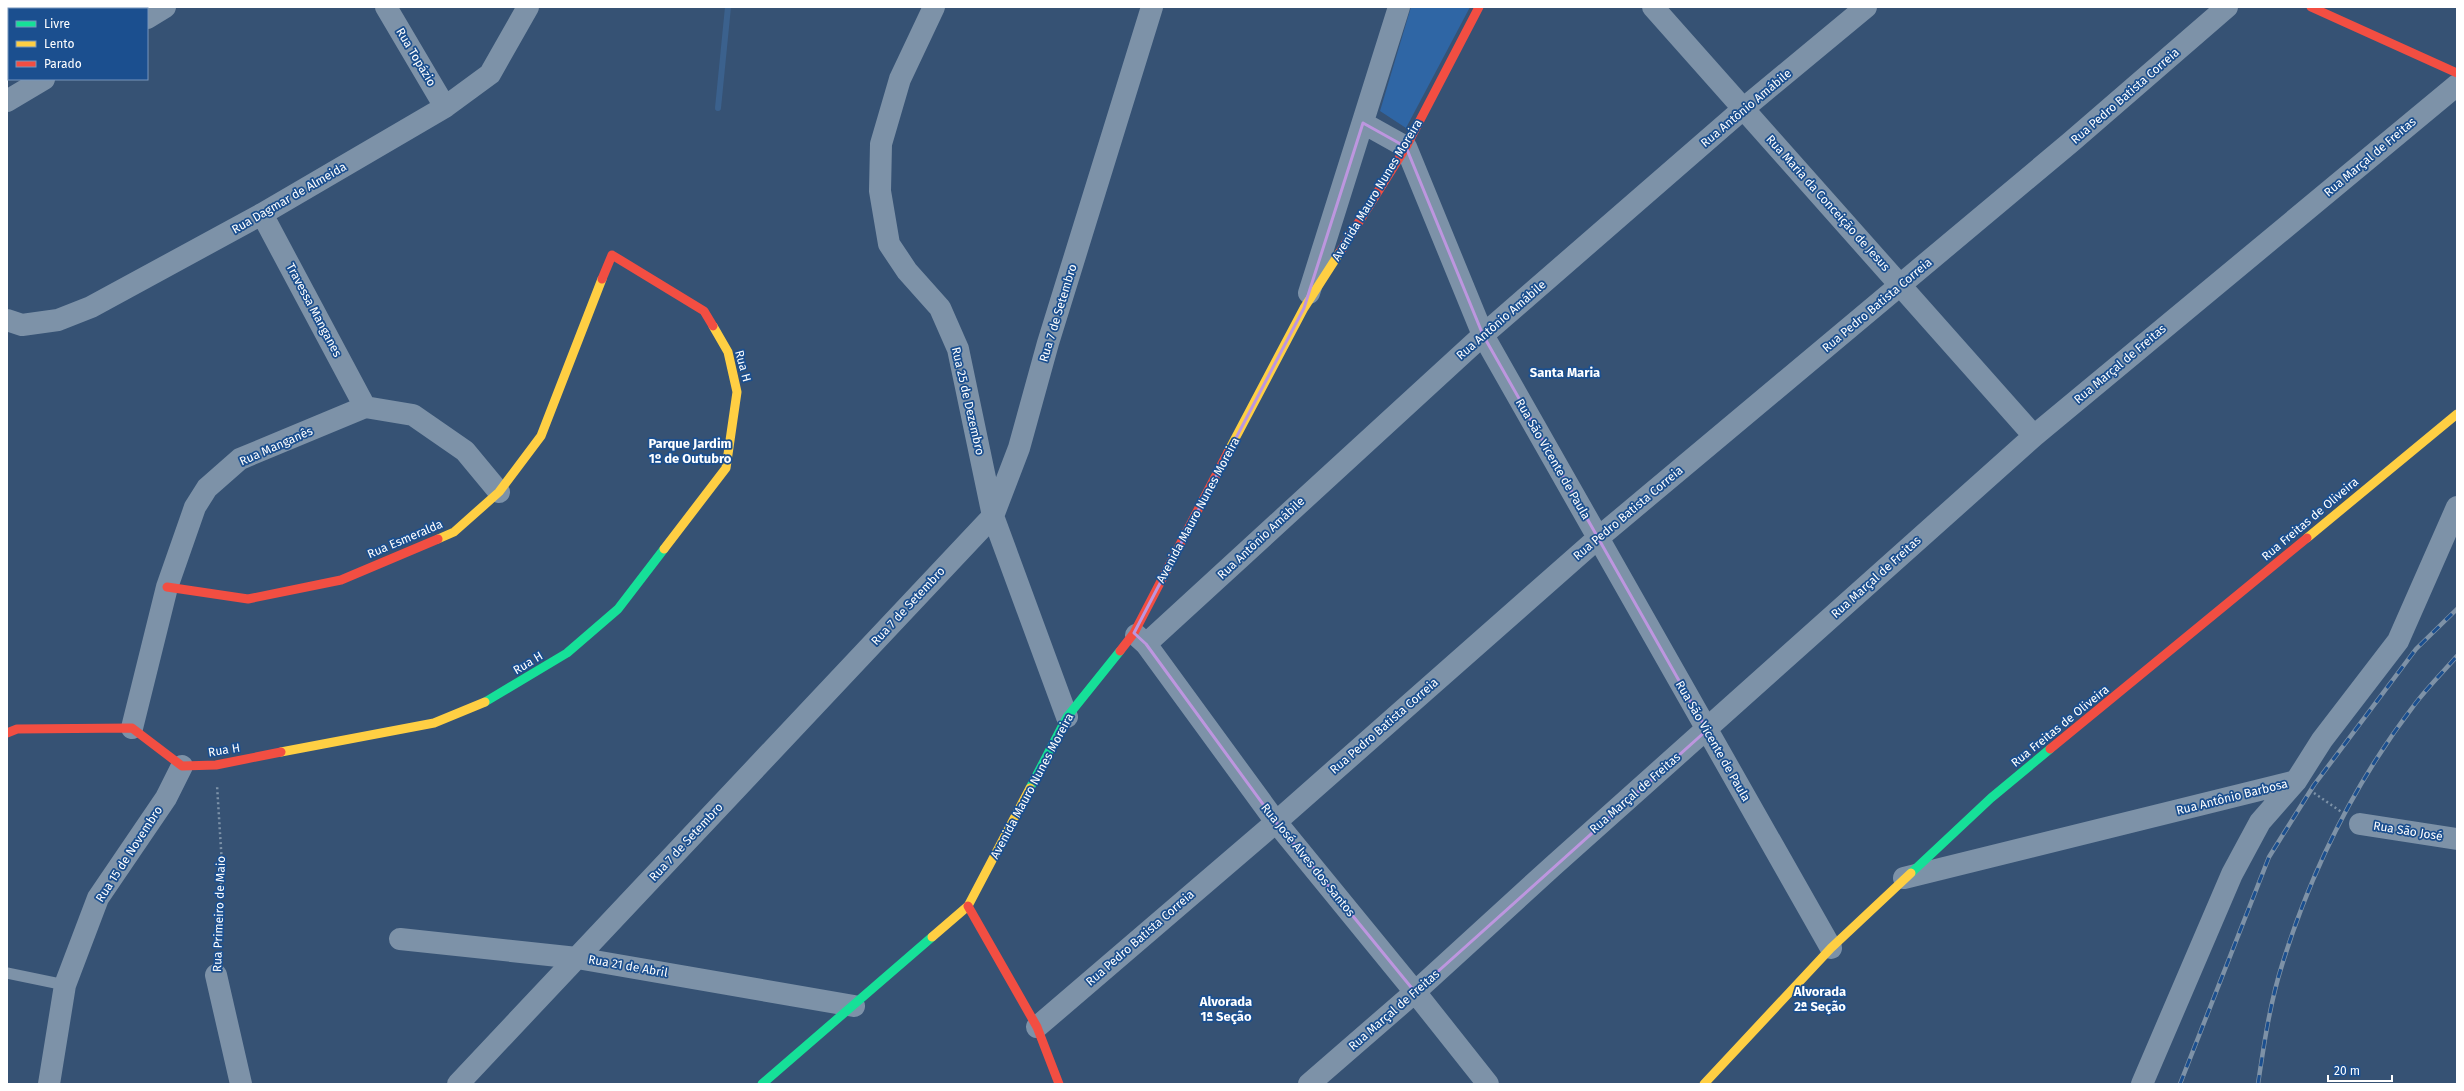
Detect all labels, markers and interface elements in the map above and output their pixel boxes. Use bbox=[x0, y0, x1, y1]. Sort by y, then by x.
legend bbox=[8, 8, 148, 80]
text: Livre bbox=[44, 17, 70, 31]
street label: Rua Topázio bbox=[393, 25, 439, 89]
text: Lento bbox=[44, 37, 74, 51]
street label: Rua Pedro Batista Correia bbox=[2068, 45, 2182, 147]
text: Parado bbox=[44, 57, 82, 71]
street label: Rua Antônio Amábile bbox=[1698, 66, 1794, 150]
street label: Rua Marçal de Freitas bbox=[2321, 114, 2419, 200]
street label: Avenida Mauro Nunes Moreira bbox=[1329, 117, 1425, 263]
street label: Rua Maria da Conceição de Jesus bbox=[1763, 132, 1893, 274]
street label: Rua Dagmar de Almeida bbox=[229, 159, 349, 237]
street label: Rua Pedro Batista Correia bbox=[1819, 255, 1935, 355]
street label: Travessa Manganes bbox=[283, 261, 345, 360]
street label: Rua 7 de Setembro bbox=[1036, 262, 1080, 364]
street label: Rua Antônio Amábile bbox=[1453, 277, 1549, 363]
street label: Rua Marçal de Freitas bbox=[2071, 321, 2169, 407]
street label: Rua 25 de Dezembro bbox=[949, 346, 987, 456]
street label: Rua H bbox=[732, 349, 754, 383]
district label: Santa Maria bbox=[1530, 365, 1600, 380]
street label: Rua São Vicente de Paula bbox=[1513, 396, 1593, 522]
street label: Rua Manganês bbox=[237, 423, 315, 468]
street label: Avenida Mauro Nunes Moreira bbox=[1154, 435, 1242, 585]
district label: Parque Jardim 1º de Outubro bbox=[648, 436, 732, 466]
street label: Rua Pedro Batista Correia bbox=[1570, 463, 1686, 563]
street label: Rua Freitas de Oliveira bbox=[2259, 475, 2361, 563]
street label: Rua Antônio Amábile bbox=[1215, 494, 1307, 582]
street label: Rua Esmeralda bbox=[365, 517, 445, 561]
street label: Rua Marçal de Freitas bbox=[1828, 533, 1924, 621]
street label: Rua 7 de Setembro bbox=[868, 564, 948, 648]
street label: Rua H bbox=[511, 649, 545, 677]
street label: Rua Pedro Batista Correia bbox=[1327, 675, 1441, 777]
street label: Rua São Vicente de Paula bbox=[1673, 678, 1753, 804]
street label: Rua Freitas de Oliveira bbox=[2008, 682, 2112, 770]
street label: Avenida Mauro Nunes Moreira bbox=[988, 711, 1076, 861]
street label: Rua H bbox=[207, 741, 241, 759]
street label: Rua Marçal de Freitas bbox=[1587, 750, 1684, 836]
street label: Rua Antônio Barbosa bbox=[2175, 776, 2289, 818]
street label: Rua 7 de Setembro bbox=[646, 800, 726, 884]
street label: Rua José Alves dos Santos bbox=[1258, 801, 1358, 920]
street label: Rua 15 de Novembro bbox=[93, 803, 165, 905]
street label: Rua São José bbox=[2372, 819, 2444, 843]
street label: Rua Primeiro de Maio bbox=[210, 856, 228, 972]
street label: Rua Pedro Batista Correia bbox=[1083, 887, 1197, 989]
street label: Rua 21 de Abril bbox=[587, 952, 669, 980]
street label: Rua Marçal de Freitas bbox=[1346, 967, 1443, 1053]
district label: Alvorada 2ª Seção bbox=[1793, 984, 1846, 1015]
district label: Alvorada 1ª Seção bbox=[1199, 994, 1252, 1025]
scale bar bbox=[2328, 1057, 2392, 1083]
text: 20 m bbox=[2334, 1064, 2360, 1078]

